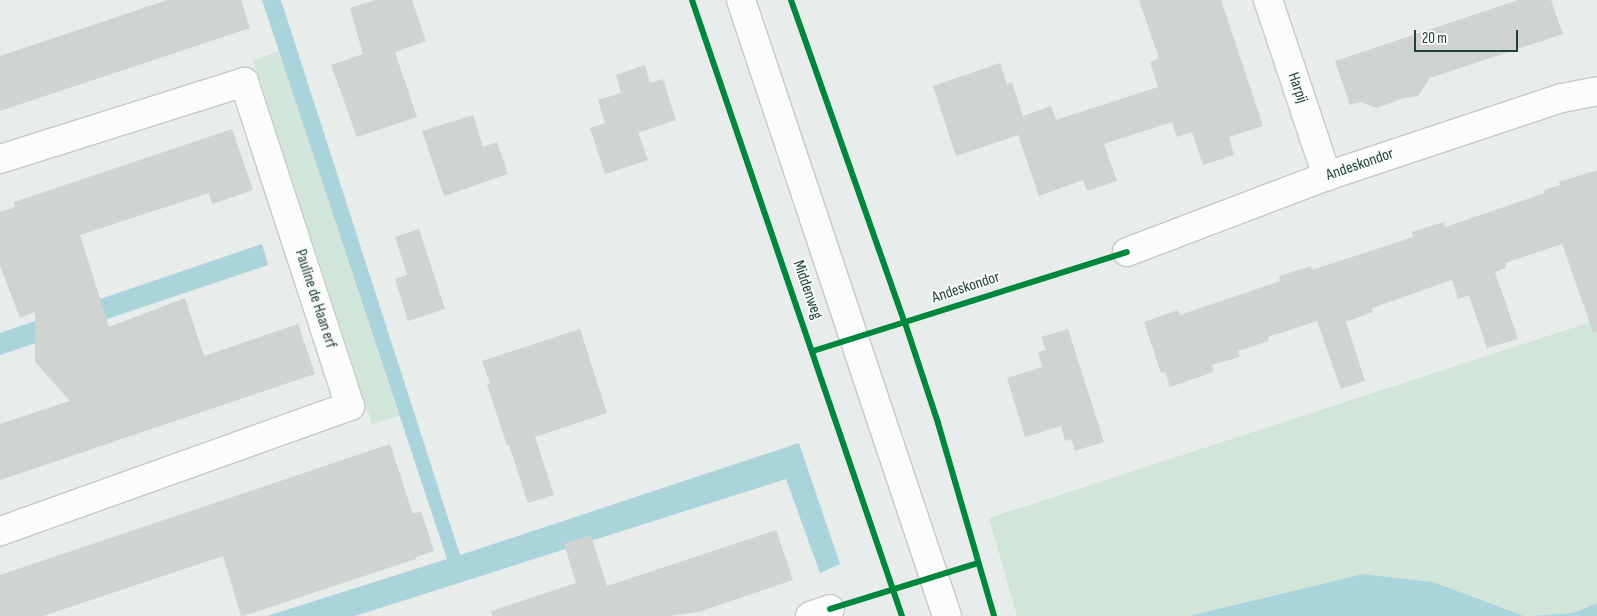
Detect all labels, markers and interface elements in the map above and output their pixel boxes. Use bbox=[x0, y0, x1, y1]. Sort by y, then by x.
scale bar bbox=[1417, 20, 1521, 52]
text: 20 m bbox=[1422, 29, 1447, 48]
street label: Harpij bbox=[1283, 70, 1311, 106]
street label: Andeskondor bbox=[1324, 145, 1396, 185]
street label: Pauline de Haan erf bbox=[290, 247, 340, 351]
street label: Middenweg bbox=[788, 258, 826, 322]
street label: Andeskondor bbox=[930, 268, 1002, 308]

